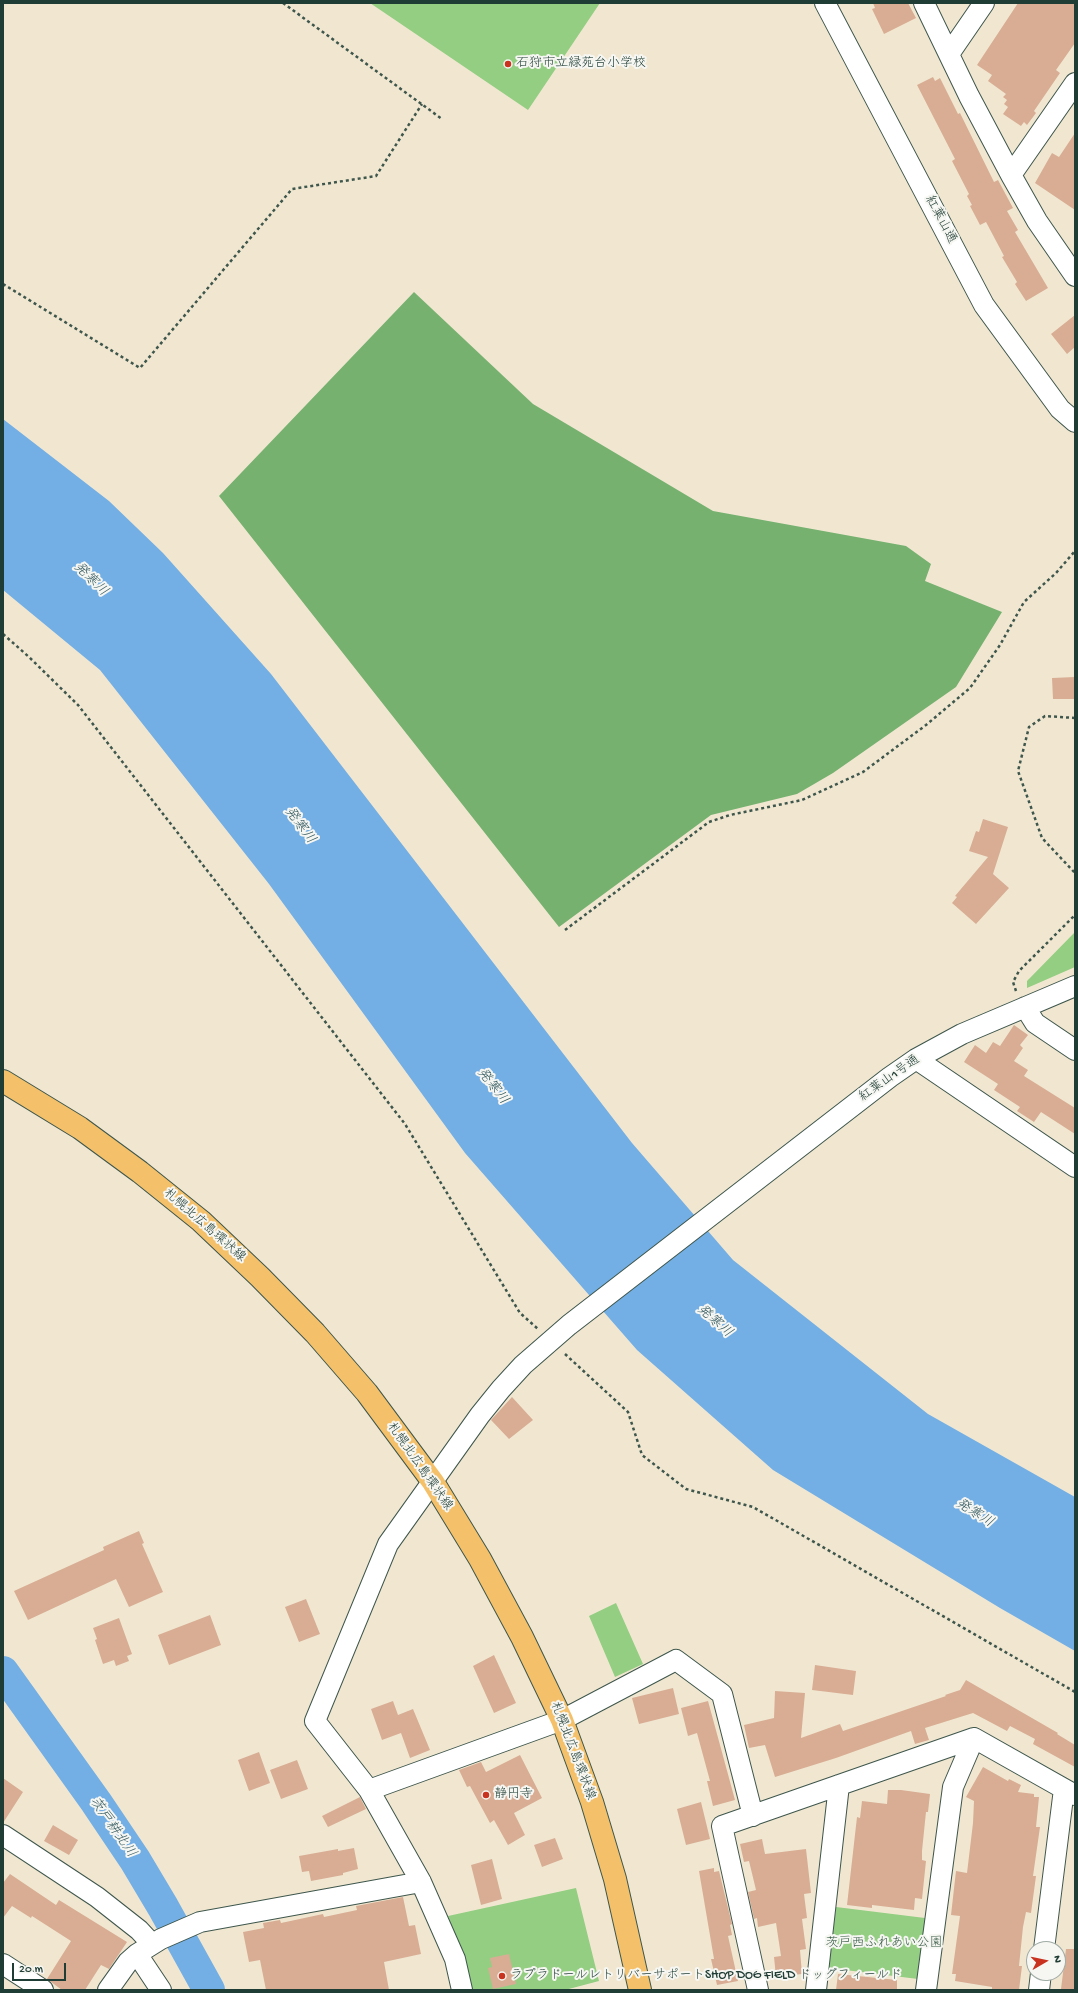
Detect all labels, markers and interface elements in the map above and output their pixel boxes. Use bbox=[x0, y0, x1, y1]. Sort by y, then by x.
place label: 石狩市立緑苑台小学校 bbox=[516, 56, 646, 72]
marker: 石狩市立緑苑台小学校 bbox=[503, 59, 513, 69]
street label: 紅葉山通 bbox=[921, 193, 959, 247]
water label: 発寒川 bbox=[69, 559, 111, 601]
water label: 発寒川 bbox=[280, 804, 318, 848]
street label: 紅葉山1号通 bbox=[857, 1052, 923, 1106]
water label: 発寒川 bbox=[472, 1065, 512, 1109]
street label: 札幌北広島環状線 bbox=[160, 1186, 248, 1266]
water label: 発寒川 bbox=[693, 1302, 735, 1342]
street label: 札幌北広島環状線 bbox=[383, 1420, 455, 1514]
water label: 発寒川 bbox=[952, 1496, 996, 1532]
street label: 札幌北広島環状線 bbox=[546, 1700, 598, 1802]
place label: 静円寺 bbox=[494, 1787, 533, 1803]
marker: 静円寺 bbox=[481, 1790, 491, 1800]
water label: 茨戸耕北川 bbox=[85, 1795, 139, 1861]
park label: 茨戸西ふれあい公園 bbox=[826, 1936, 942, 1952]
north arrow bbox=[1026, 1941, 1066, 1981]
scale bar bbox=[14, 1955, 68, 1981]
text: N bbox=[1050, 1955, 1063, 1964]
text: 20 m bbox=[19, 1963, 43, 1977]
place label: ラブラドールレトリバーサポートSHOP DOG FIELD ドッグフィールド bbox=[510, 1968, 902, 1984]
marker: ラブラドールレトリバーサポートSHOP DOG FIELD ドッグフィールド bbox=[497, 1971, 507, 1981]

